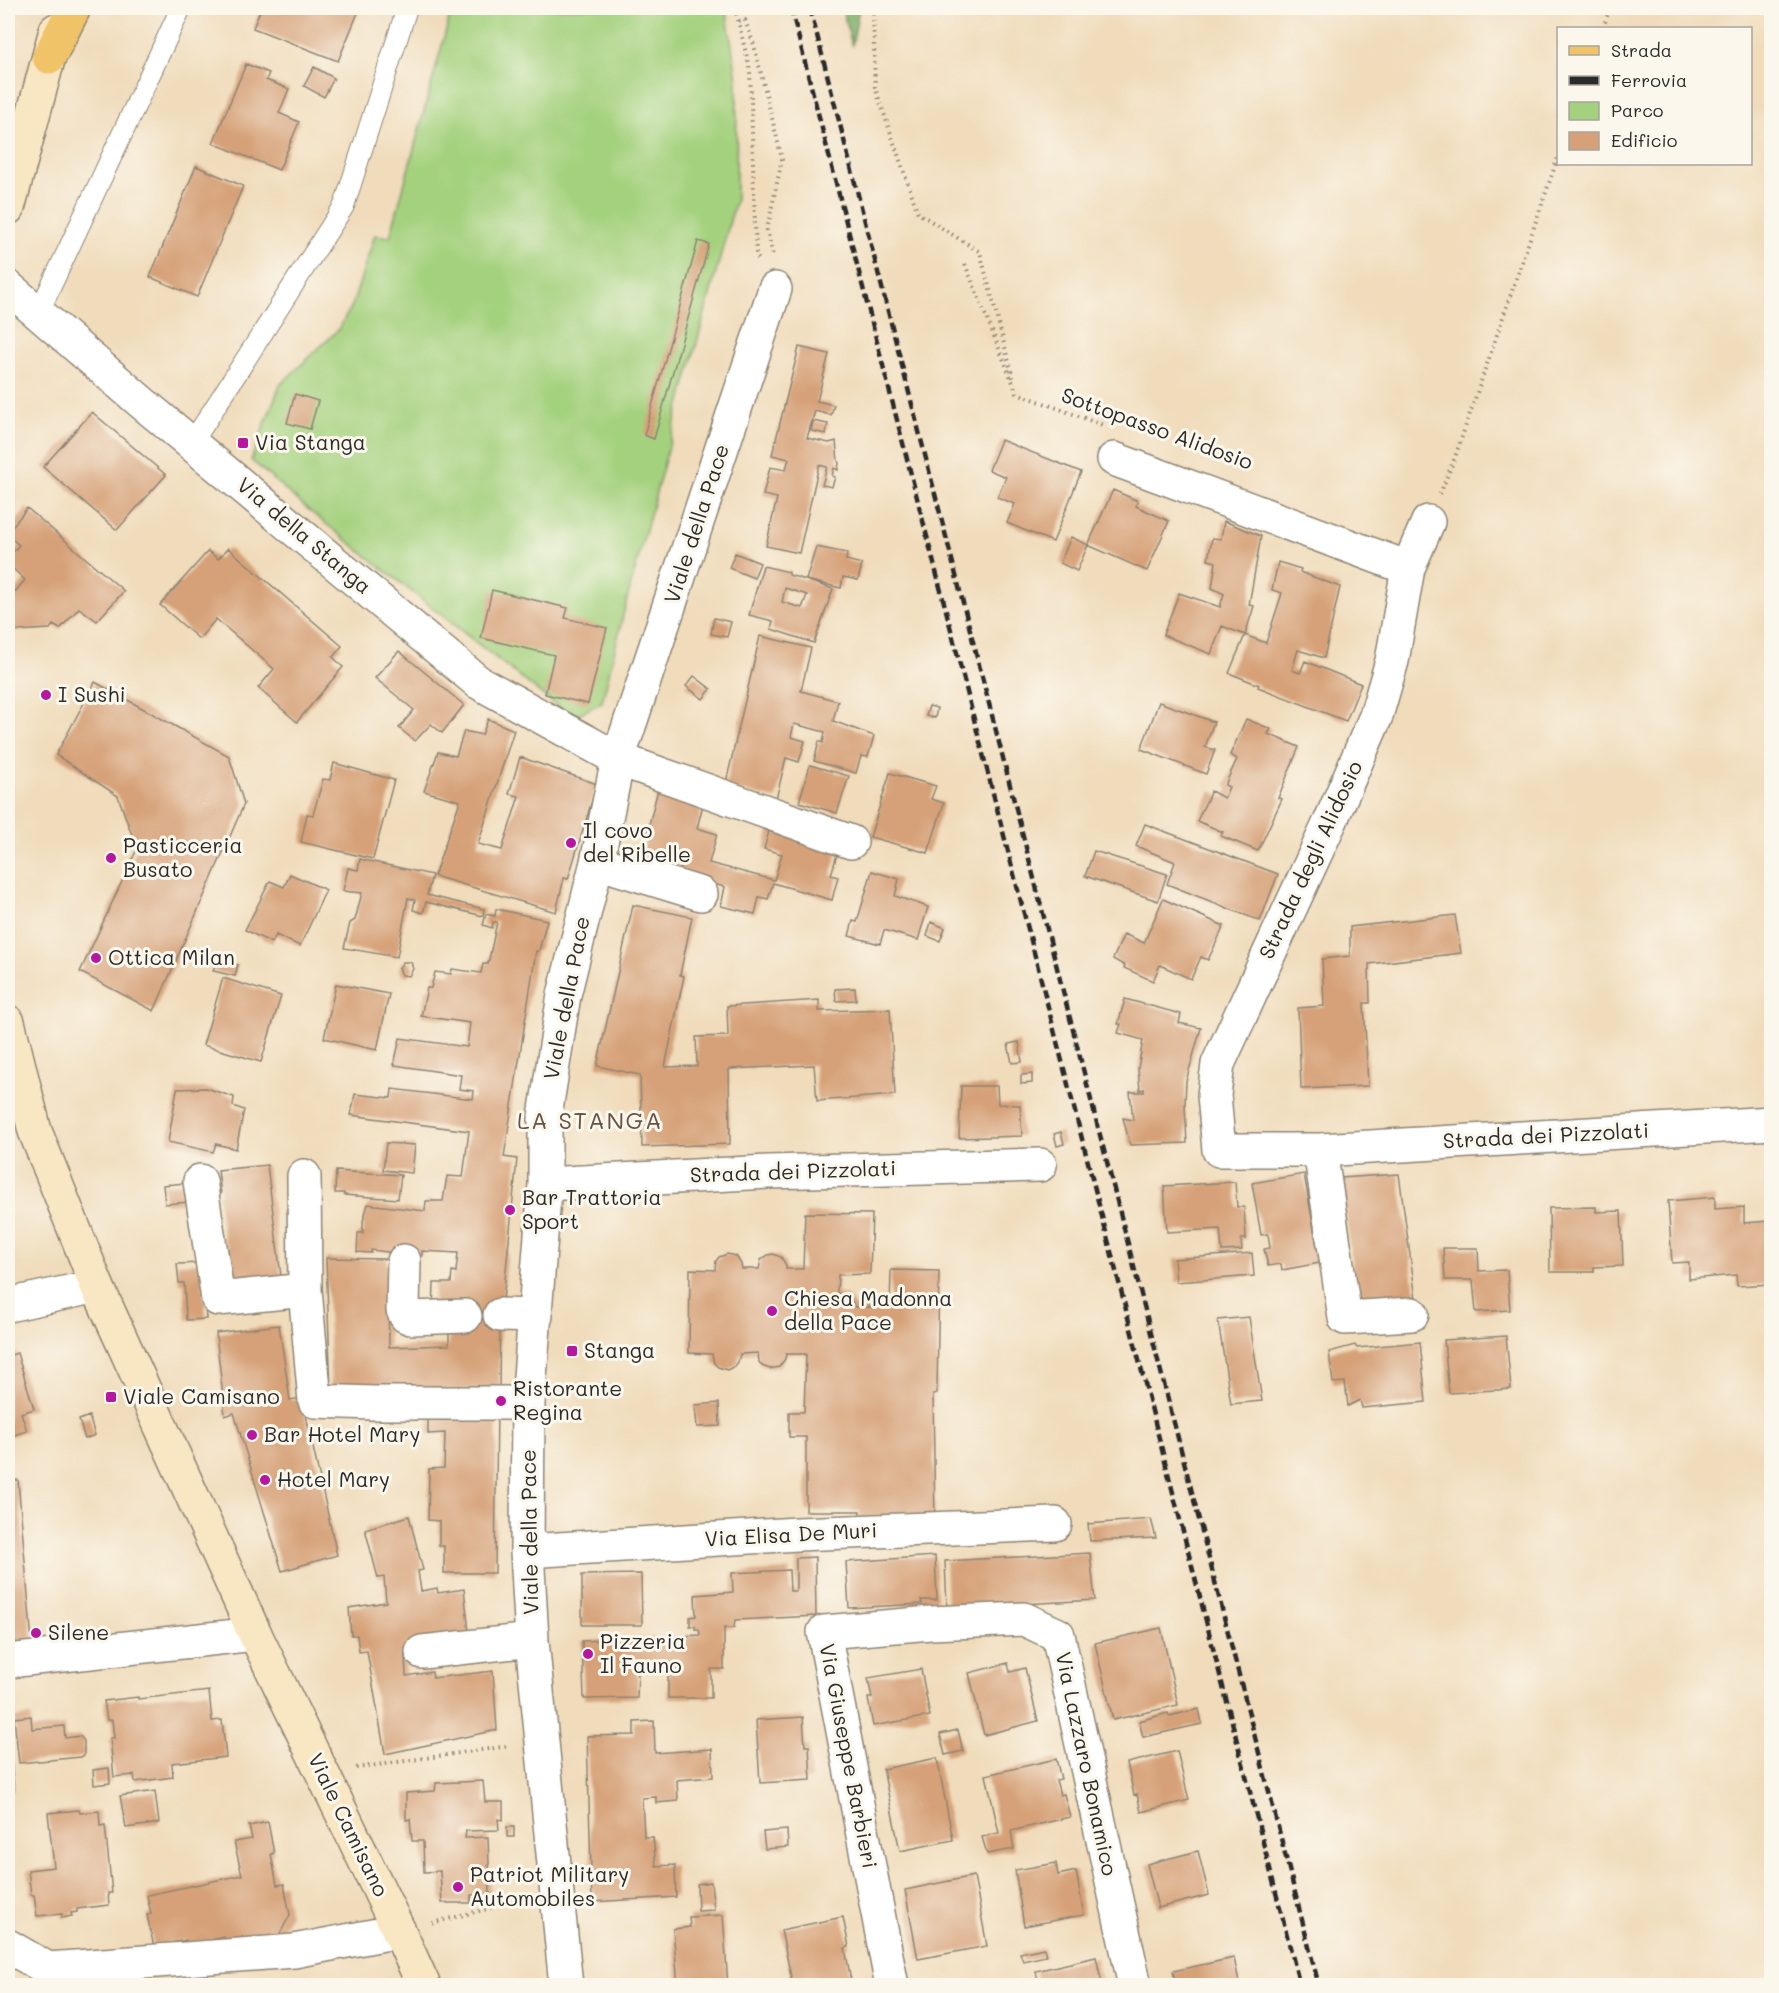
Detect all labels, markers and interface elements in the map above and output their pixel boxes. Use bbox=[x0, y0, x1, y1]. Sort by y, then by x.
legend bbox=[1557, 27, 1752, 165]
text: Strada bbox=[1611, 38, 1672, 62]
text: Ferrovia bbox=[1611, 68, 1687, 92]
text: Parco bbox=[1611, 98, 1664, 122]
text: Edificio bbox=[1611, 128, 1678, 152]
street label: Sottopasso Alidosio bbox=[1058, 380, 1257, 475]
place label: Via Stanga bbox=[255, 428, 366, 455]
marker: Via Stanga bbox=[236, 436, 250, 450]
street label: Viale della Pace bbox=[657, 440, 734, 607]
street label: Via della Stanga bbox=[232, 471, 378, 599]
place label: I Sushi bbox=[58, 680, 126, 707]
marker: I Sushi bbox=[39, 688, 53, 702]
street label: Strada degli Alidosio bbox=[1252, 756, 1367, 963]
place label: Il covo del Ribelle bbox=[583, 816, 691, 867]
place label: Pasticceria Busato bbox=[123, 831, 243, 882]
marker: Il covo del Ribelle bbox=[564, 836, 578, 850]
marker: Pasticceria Busato bbox=[104, 851, 118, 865]
street label: Viale della Pace bbox=[536, 914, 595, 1082]
place label: Ottica Milan bbox=[108, 943, 235, 970]
marker: Ottica Milan bbox=[89, 951, 103, 965]
district label: LA STANGA bbox=[517, 1104, 663, 1135]
street label: Strada dei Pizzolati bbox=[1442, 1116, 1650, 1153]
street label: Strada dei Pizzolati bbox=[689, 1153, 897, 1188]
place label: Bar Trattoria Sport bbox=[522, 1183, 662, 1234]
marker: Bar Trattoria Sport bbox=[503, 1203, 517, 1217]
place label: Chiesa Madonna della Pace bbox=[784, 1284, 952, 1335]
marker: Chiesa Madonna della Pace bbox=[765, 1304, 779, 1318]
place label: Stanga bbox=[584, 1336, 655, 1363]
marker: Stanga bbox=[565, 1344, 579, 1358]
place label: Ristorante Regina bbox=[513, 1374, 622, 1425]
place label: Viale Camisano bbox=[123, 1382, 280, 1409]
marker: Viale Camisano bbox=[104, 1390, 118, 1404]
marker: Ristorante Regina bbox=[494, 1394, 508, 1408]
place label: Bar Hotel Mary bbox=[264, 1420, 420, 1447]
marker: Bar Hotel Mary bbox=[245, 1428, 259, 1442]
street label: Viale della Pace bbox=[514, 1449, 543, 1615]
place label: Hotel Mary bbox=[277, 1465, 390, 1492]
marker: Hotel Mary bbox=[258, 1473, 272, 1487]
street label: Via Elisa De Muri bbox=[704, 1515, 878, 1552]
place label: Silene bbox=[48, 1618, 109, 1645]
marker: Silene bbox=[29, 1626, 43, 1640]
place label: Pizzeria Il Fauno bbox=[600, 1627, 686, 1678]
street label: Via Giuseppe Barbieri bbox=[814, 1641, 885, 1870]
marker: Pizzeria Il Fauno bbox=[581, 1647, 595, 1661]
street label: Via Lazzaro Bonamico bbox=[1051, 1649, 1124, 1878]
street label: Viale Camisano bbox=[303, 1748, 396, 1901]
place label: Patriot Military Automobiles bbox=[470, 1860, 629, 1911]
marker: Patriot Military Automobiles bbox=[451, 1880, 465, 1894]

